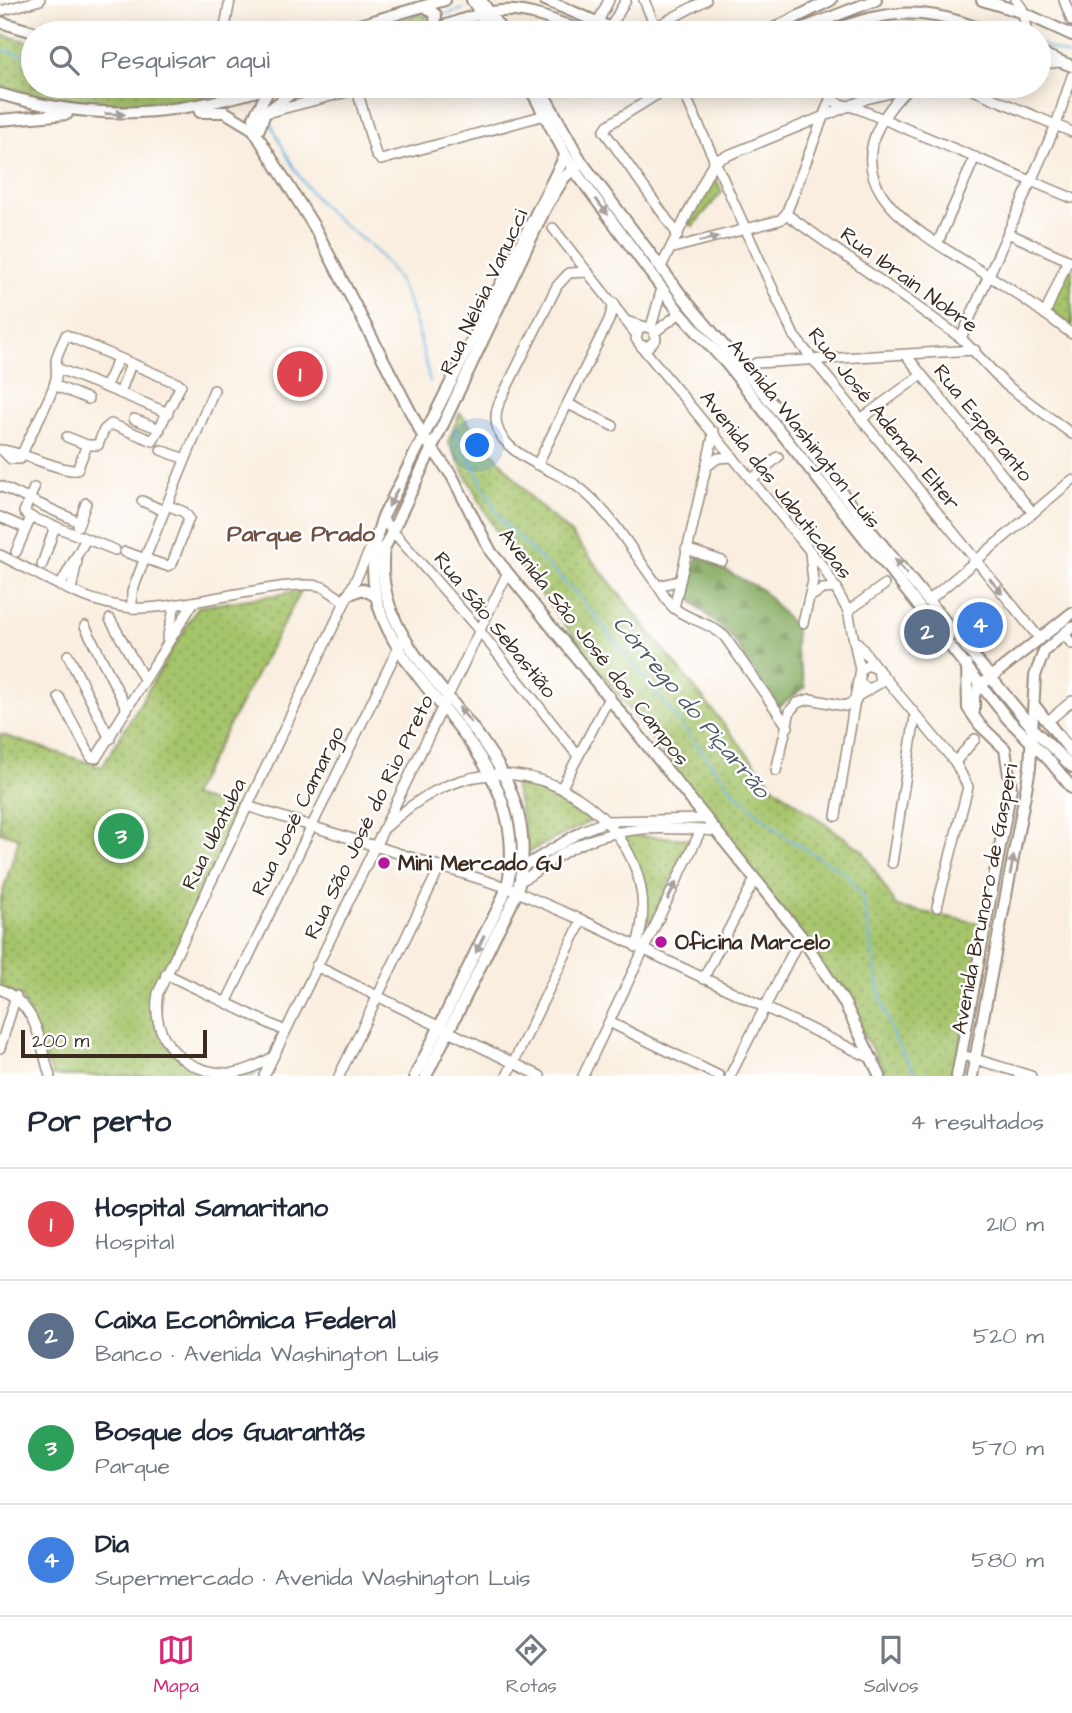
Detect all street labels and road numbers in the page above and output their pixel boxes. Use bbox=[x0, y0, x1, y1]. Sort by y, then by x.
street label: Rua Nélsia Vanucci bbox=[433, 204, 535, 380]
street label: Rua Ibrain Nobre bbox=[834, 220, 984, 340]
street label: Rua José Ademar Elter bbox=[801, 321, 967, 517]
street label: Avenida Washington Luis bbox=[719, 333, 887, 536]
street label: Rua Esperanto bbox=[926, 358, 1040, 489]
street label: Avenida das Jabuticabas bbox=[693, 384, 859, 586]
street label: Avenida São José dos Campos bbox=[491, 522, 696, 773]
street label: Rua São Sebastião bbox=[427, 545, 563, 705]
street label: Rua São José do Rio Preto bbox=[297, 690, 441, 944]
street label: Rua José Camargo bbox=[244, 721, 353, 901]
street label: Avenida Brunoro de Gasperi bbox=[945, 761, 1026, 1037]
street label: Rua Ubatuba bbox=[175, 773, 254, 895]

